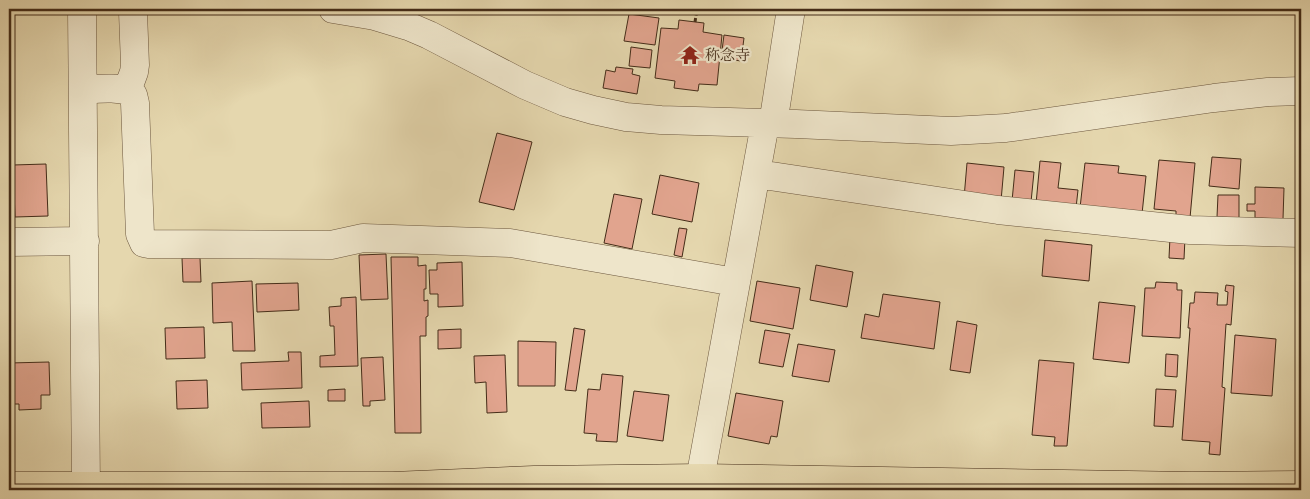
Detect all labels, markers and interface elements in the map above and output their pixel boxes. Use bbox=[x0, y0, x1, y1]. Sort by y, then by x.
temple icon: 称念寺 bbox=[679, 44, 701, 66]
place label: 称念寺 bbox=[705, 46, 750, 65]

